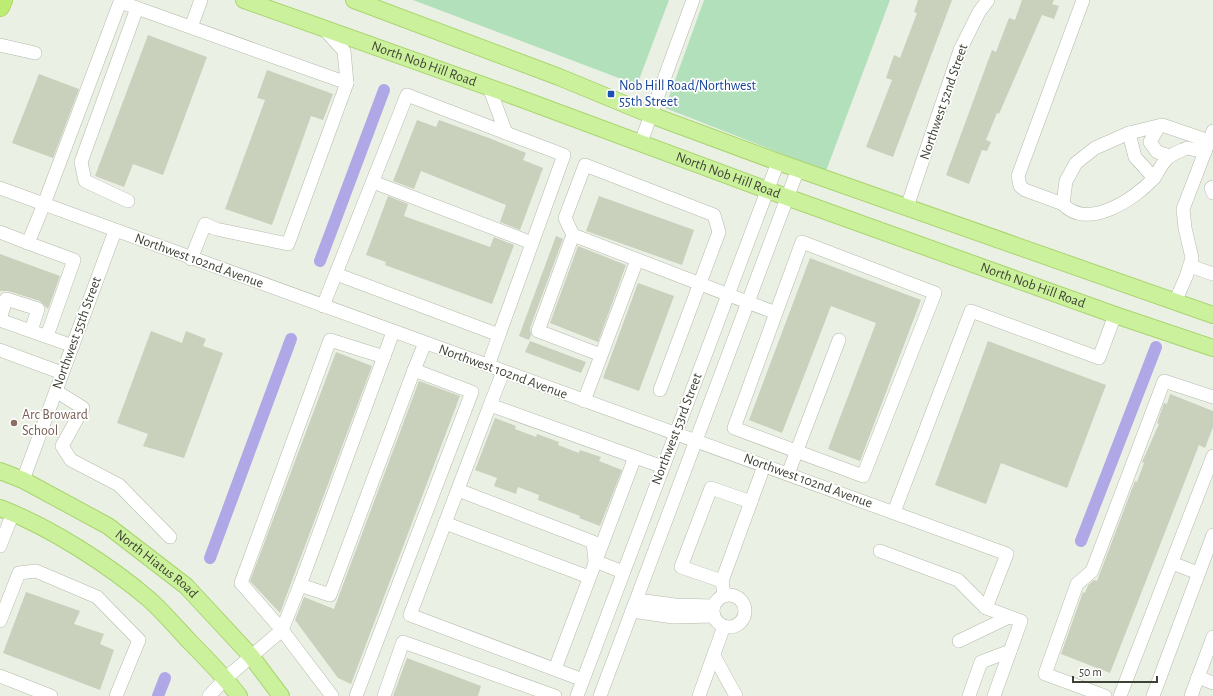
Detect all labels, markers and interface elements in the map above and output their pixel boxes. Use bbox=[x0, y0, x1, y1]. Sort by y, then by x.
street label: North Nob Hill Road bbox=[370, 39, 478, 89]
street label: Northwest 52nd Street bbox=[918, 42, 971, 162]
place label: Nob Hill Road/Northwest 55th Street bbox=[619, 79, 757, 109]
marker: Nob Hill Road/Northwest 55th Street bbox=[606, 89, 616, 99]
street label: North Nob Hill Road bbox=[674, 150, 782, 201]
street label: Northwest 102nd Avenue bbox=[133, 231, 265, 291]
street label: North Nob Hill Road bbox=[979, 260, 1087, 311]
street label: Northwest 55th Street bbox=[50, 274, 104, 391]
street label: Northwest 102nd Avenue bbox=[437, 342, 569, 402]
street label: Northwest 53rd Street bbox=[649, 371, 705, 487]
place label: Arc Broward School bbox=[22, 408, 88, 438]
marker: Arc Broward School bbox=[9, 418, 19, 428]
street label: Northwest 102nd Avenue bbox=[742, 451, 874, 511]
street label: North Hiatus Road bbox=[113, 527, 201, 601]
scale bar bbox=[1073, 658, 1157, 684]
text: 50 m bbox=[1079, 666, 1102, 678]

